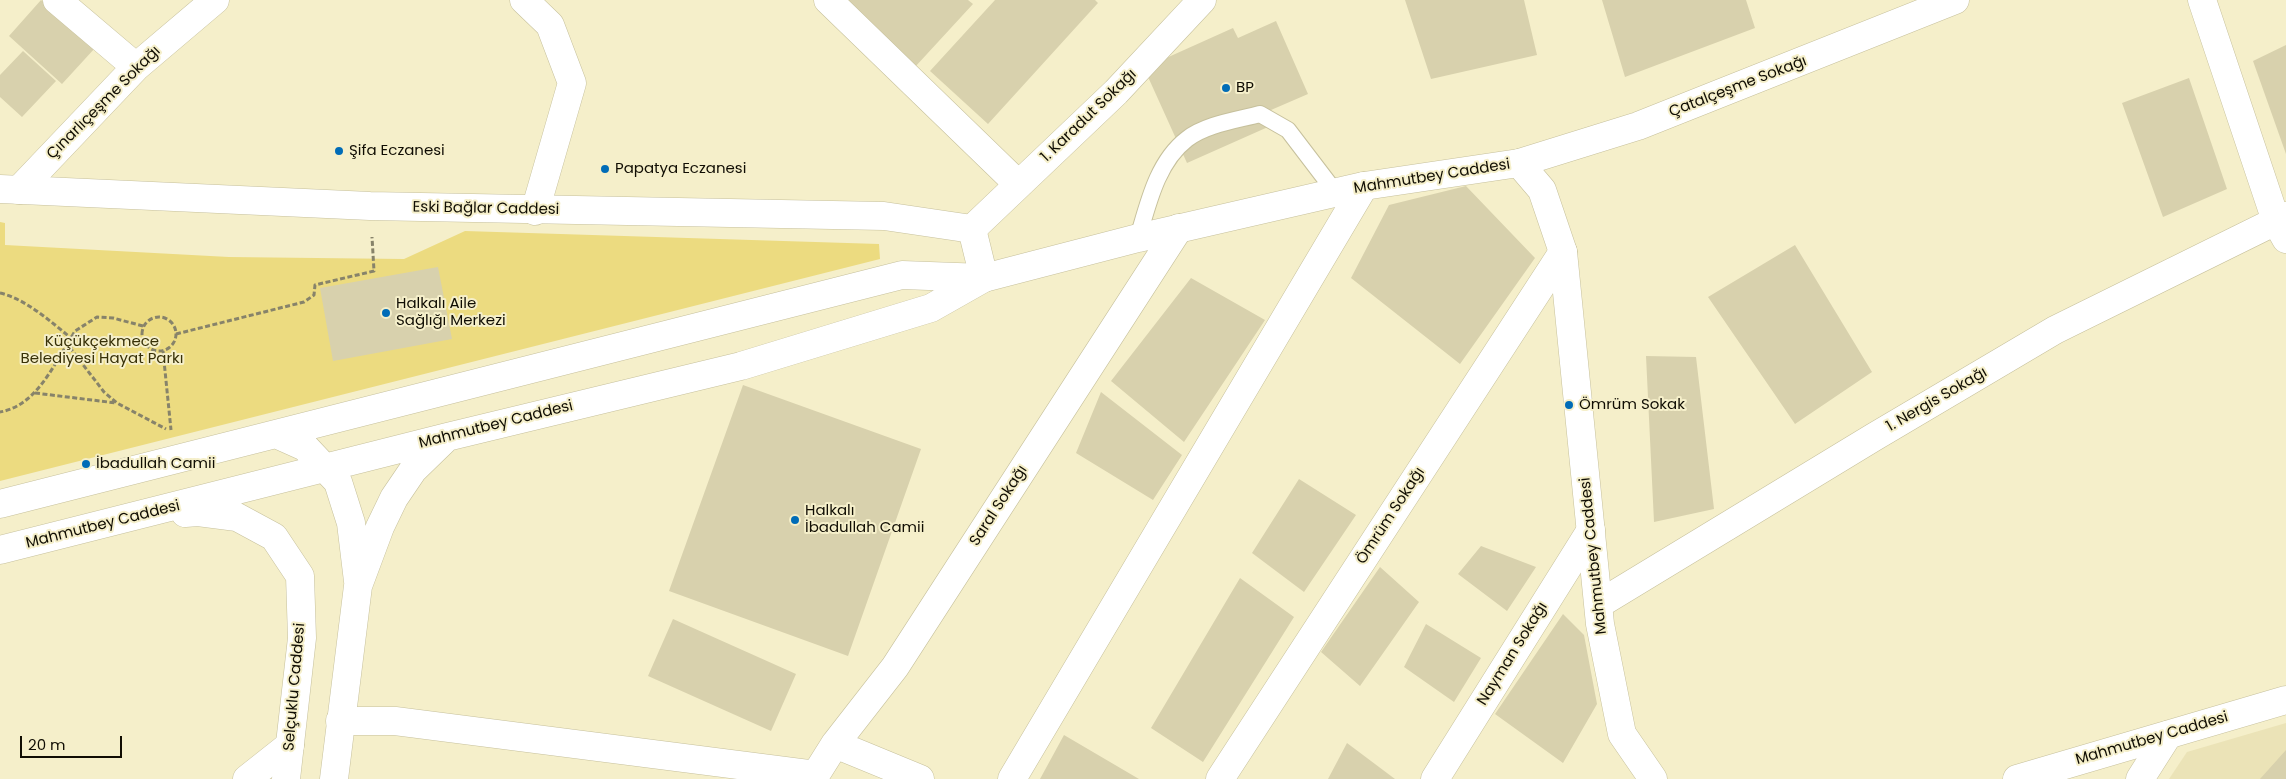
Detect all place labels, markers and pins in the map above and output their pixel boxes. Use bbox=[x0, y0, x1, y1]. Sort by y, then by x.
place label: BP bbox=[1236, 79, 1254, 97]
marker: BP bbox=[1220, 82, 1232, 94]
place label: Şifa Eczanesi bbox=[349, 142, 445, 160]
marker: Şifa Eczanesi bbox=[333, 145, 345, 157]
place label: Papatya Eczanesi bbox=[615, 160, 746, 178]
marker: Papatya Eczanesi bbox=[599, 163, 611, 175]
place label: Halkalı Aile Sağlığı Merkezi bbox=[396, 295, 506, 330]
marker: Halkalı Aile Sağlığı Merkezi bbox=[380, 307, 392, 319]
place label: Ömrüm Sokak bbox=[1579, 396, 1685, 414]
marker: Ömrüm Sokak bbox=[1563, 399, 1575, 411]
place label: İbadullah Camii bbox=[96, 455, 215, 473]
marker: İbadullah Camii bbox=[80, 458, 92, 470]
place label: Halkalı İbadullah Camii bbox=[805, 502, 924, 537]
marker: Halkalı İbadullah Camii bbox=[789, 514, 801, 526]

